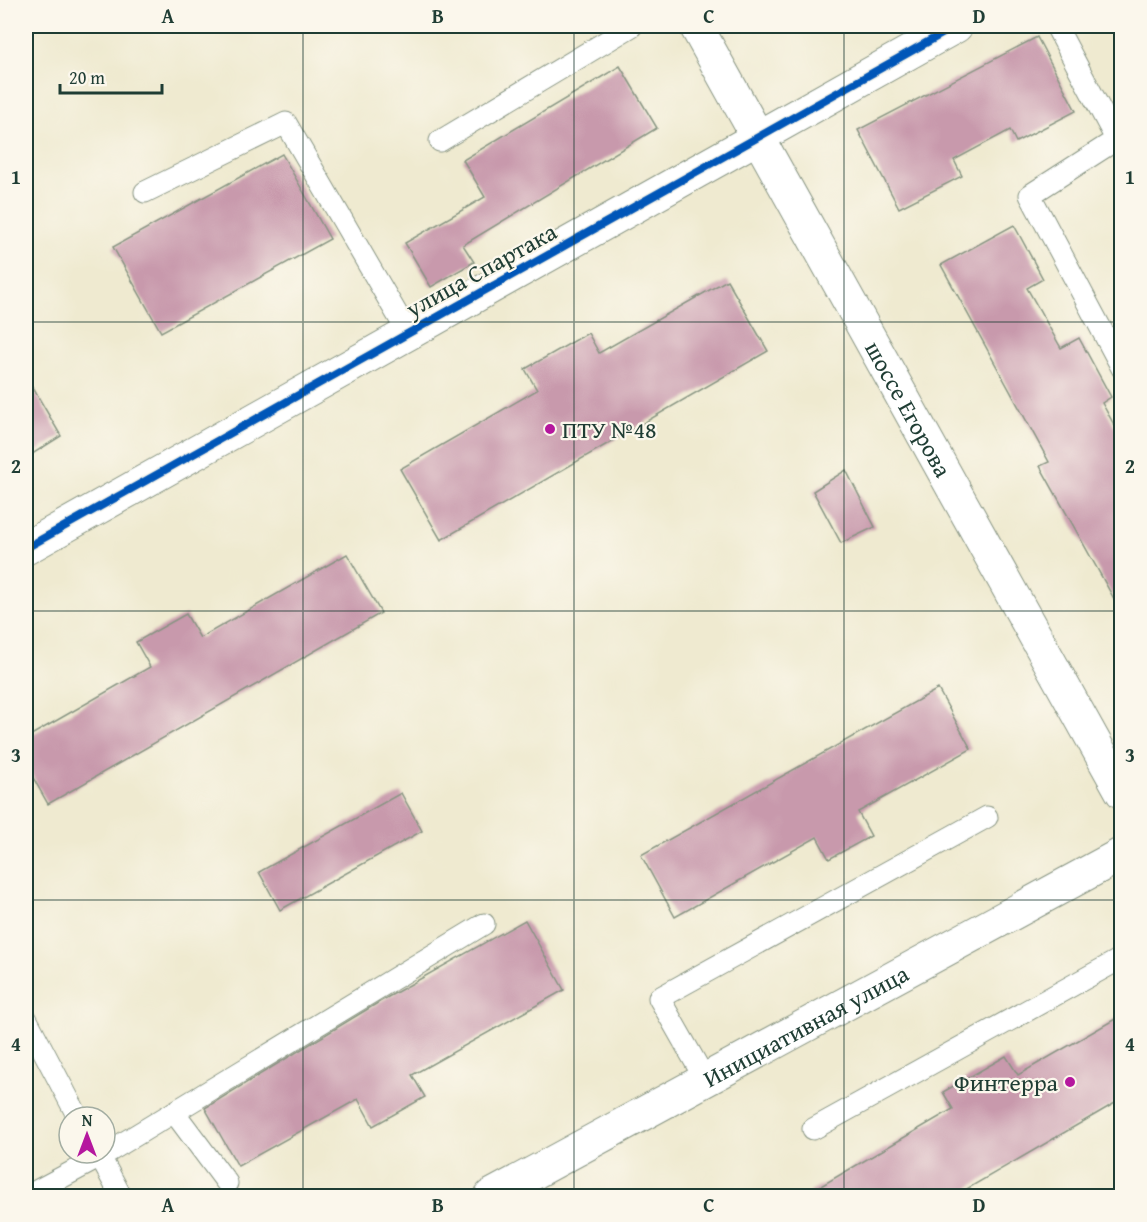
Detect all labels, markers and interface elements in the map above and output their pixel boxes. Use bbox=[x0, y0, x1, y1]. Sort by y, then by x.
text: A bbox=[162, 1, 175, 30]
text: B bbox=[432, 1, 444, 30]
text: C bbox=[703, 1, 715, 30]
text: D bbox=[972, 1, 986, 30]
scale bar bbox=[60, 57, 162, 95]
text: 20 m bbox=[69, 64, 105, 91]
text: 1 bbox=[11, 162, 21, 191]
text: 1 bbox=[1125, 162, 1135, 191]
street label: улица Спартака bbox=[398, 214, 563, 327]
street label: шоссе Егорова bbox=[857, 334, 961, 484]
place label: ПТУ №48 bbox=[562, 412, 657, 447]
marker: ПТУ №48 bbox=[543, 422, 557, 436]
text: 2 bbox=[11, 451, 21, 480]
text: 2 bbox=[1125, 451, 1135, 480]
text: 3 bbox=[11, 740, 21, 769]
text: 3 bbox=[1125, 740, 1135, 769]
street label: Инициативная улица bbox=[697, 955, 915, 1095]
text: 4 bbox=[11, 1029, 21, 1058]
text: 4 bbox=[1125, 1029, 1135, 1058]
place label: Финтерра bbox=[954, 1065, 1059, 1100]
marker: Финтерра bbox=[1063, 1075, 1077, 1089]
north arrow bbox=[57, 1105, 117, 1165]
text: N bbox=[82, 1108, 93, 1132]
text: A bbox=[162, 1190, 175, 1219]
text: B bbox=[432, 1190, 444, 1219]
text: C bbox=[703, 1190, 715, 1219]
text: D bbox=[972, 1190, 986, 1219]

